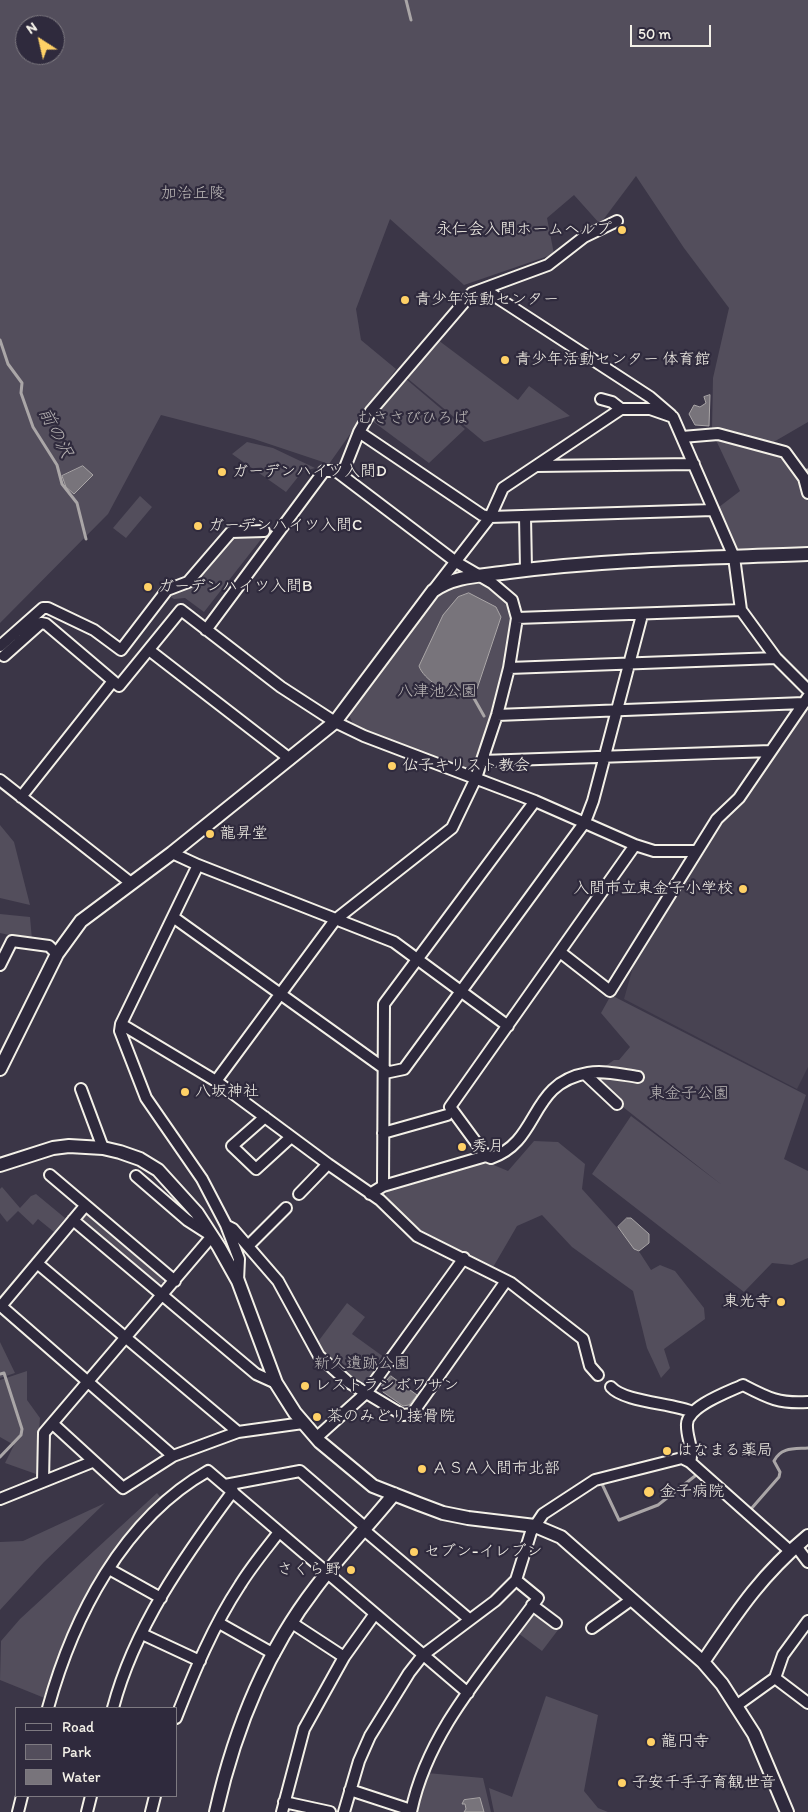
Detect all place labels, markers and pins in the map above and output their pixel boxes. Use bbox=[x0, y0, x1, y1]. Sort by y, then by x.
place label: 永仁会入間ホームヘルプ bbox=[436, 220, 612, 240]
marker: 永仁会入間ホームヘルプ bbox=[616, 224, 628, 236]
place label: 青少年活動センター bbox=[415, 290, 559, 310]
marker: 青少年活動センター bbox=[399, 294, 411, 306]
place label: 青少年活動センター 体育館 bbox=[515, 350, 711, 370]
marker: 青少年活動センター 体育館 bbox=[499, 354, 511, 366]
place label: ガーデンハイツ入間D bbox=[232, 462, 387, 482]
marker: ガーデンハイツ入間D bbox=[216, 466, 228, 478]
place label: ガーデンハイツ入間C bbox=[208, 516, 362, 536]
marker: ガーデンハイツ入間C bbox=[192, 520, 204, 532]
place label: ガーデンハイツ入間B bbox=[158, 577, 312, 597]
marker: ガーデンハイツ入間B bbox=[142, 581, 154, 593]
place label: 仏子キリスト教会 bbox=[402, 756, 530, 776]
marker: 仏子キリスト教会 bbox=[386, 760, 398, 772]
place label: 龍昇堂 bbox=[220, 824, 268, 844]
marker: 龍昇堂 bbox=[204, 828, 216, 840]
place label: 入間市立東金子小学校 bbox=[573, 879, 733, 899]
marker: 入間市立東金子小学校 bbox=[737, 883, 749, 895]
place label: 八坂神社 bbox=[195, 1082, 259, 1102]
marker: 八坂神社 bbox=[179, 1086, 191, 1098]
place label: 秀月 bbox=[472, 1137, 504, 1157]
marker: 秀月 bbox=[456, 1141, 468, 1153]
place label: 東光寺 bbox=[723, 1292, 771, 1312]
marker: 東光寺 bbox=[775, 1296, 787, 1308]
place label: レストランボワサン bbox=[315, 1376, 459, 1396]
marker: レストランボワサン bbox=[299, 1380, 311, 1392]
place label: 茶のみどり接骨院 bbox=[327, 1407, 455, 1427]
marker: 茶のみどり接骨院 bbox=[311, 1411, 323, 1423]
place label: はなまる薬局 bbox=[677, 1441, 773, 1461]
marker: はなまる薬局 bbox=[661, 1445, 673, 1457]
place label: ＡＳＡ入間市北部 bbox=[432, 1459, 560, 1479]
marker: ＡＳＡ入間市北部 bbox=[416, 1463, 428, 1475]
place label: 金子病院 bbox=[660, 1482, 724, 1502]
marker: 金子病院 bbox=[642, 1485, 656, 1499]
place label: セブン-イレブン bbox=[424, 1542, 542, 1562]
marker: セブン-イレブン bbox=[408, 1546, 420, 1558]
place label: さくら野 bbox=[277, 1560, 341, 1580]
marker: さくら野 bbox=[345, 1564, 357, 1576]
place label: 龍円寺 bbox=[661, 1732, 709, 1752]
marker: 龍円寺 bbox=[645, 1736, 657, 1748]
place label: 子安千手子育観世音 bbox=[632, 1773, 776, 1793]
marker: 子安千手子育観世音 bbox=[616, 1777, 628, 1789]

